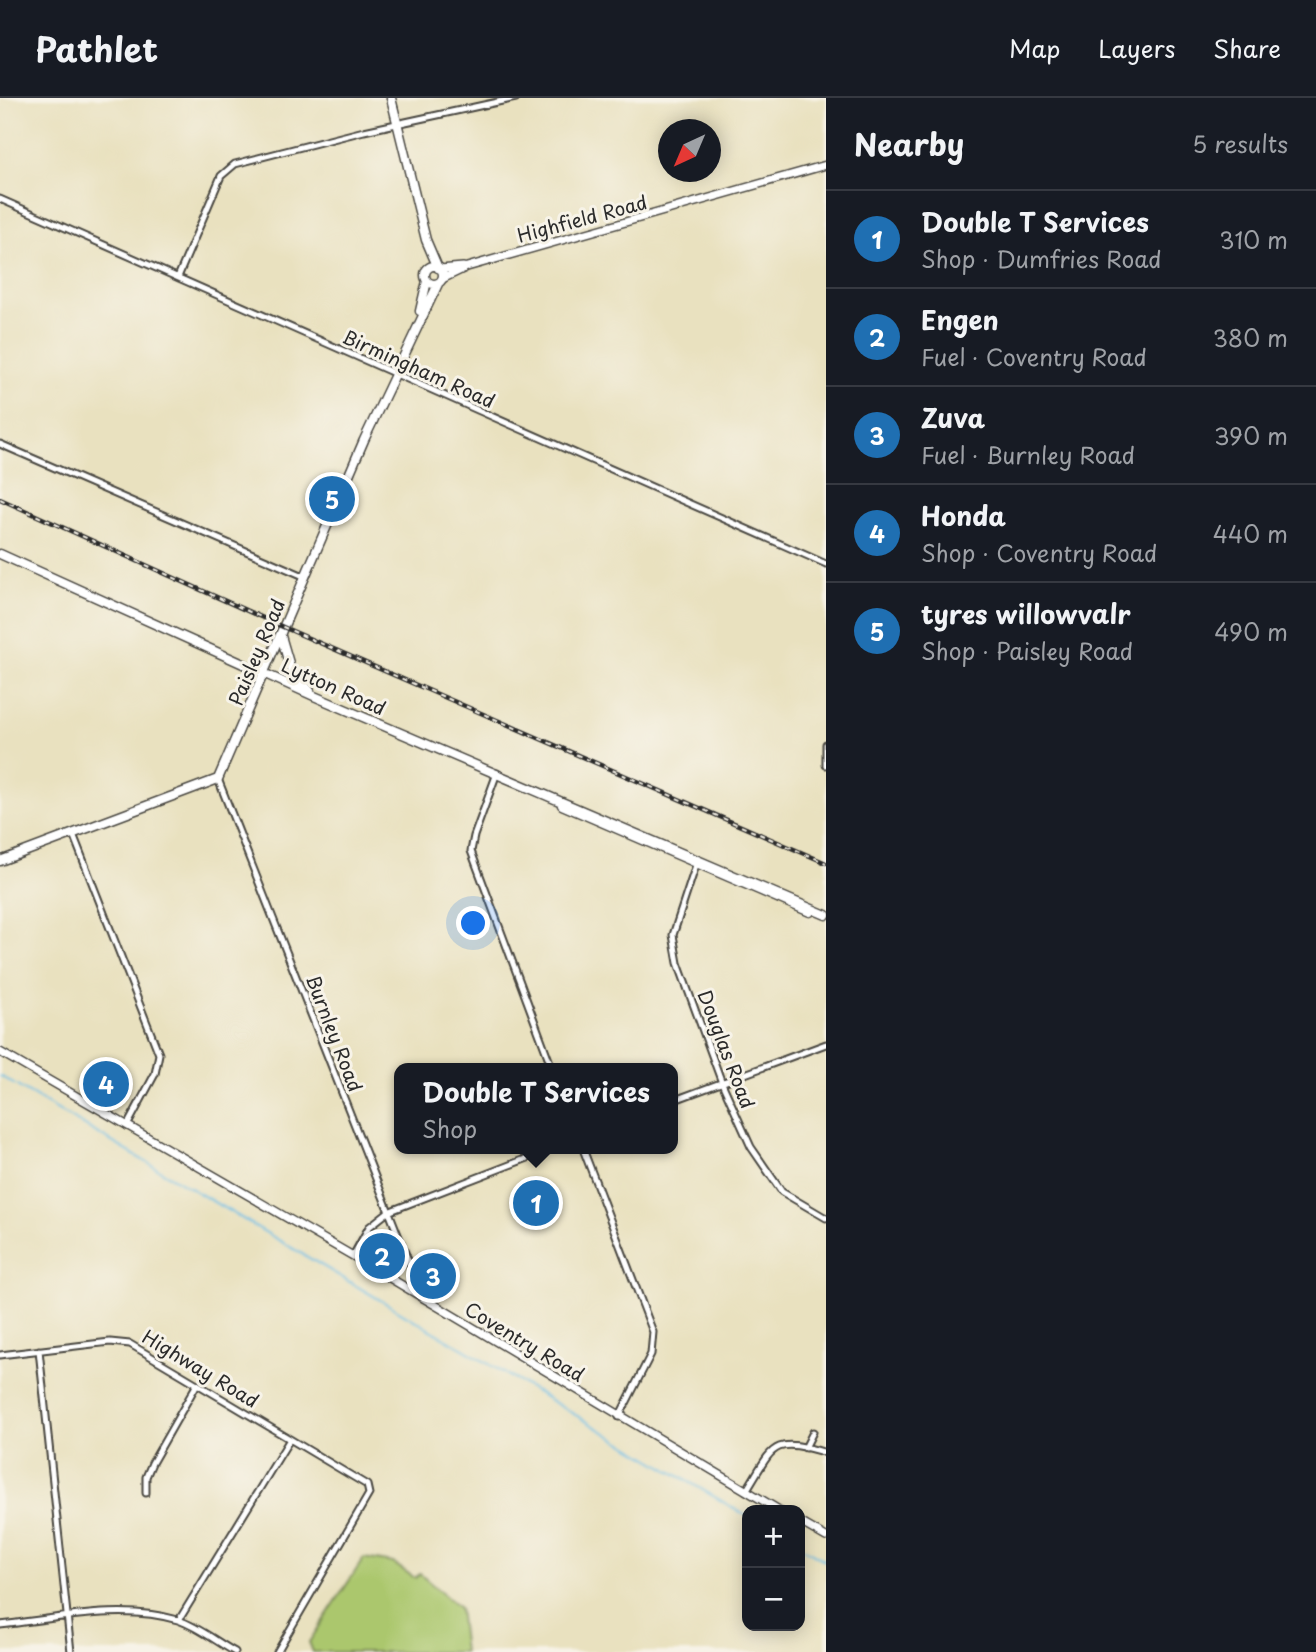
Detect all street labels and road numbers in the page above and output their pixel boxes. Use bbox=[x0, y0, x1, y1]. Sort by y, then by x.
street label: Highfield Road bbox=[514, 187, 650, 249]
street label: Birmingham Road bbox=[338, 322, 500, 414]
street label: Paisley Road bbox=[221, 594, 291, 710]
street label: Lytton Road bbox=[277, 651, 391, 721]
street label: Burnley Road bbox=[300, 970, 370, 1096]
street label: Douglas Road bbox=[692, 986, 762, 1112]
street label: Coventry Road bbox=[460, 1294, 590, 1388]
street label: Highway Road bbox=[137, 1322, 265, 1414]

